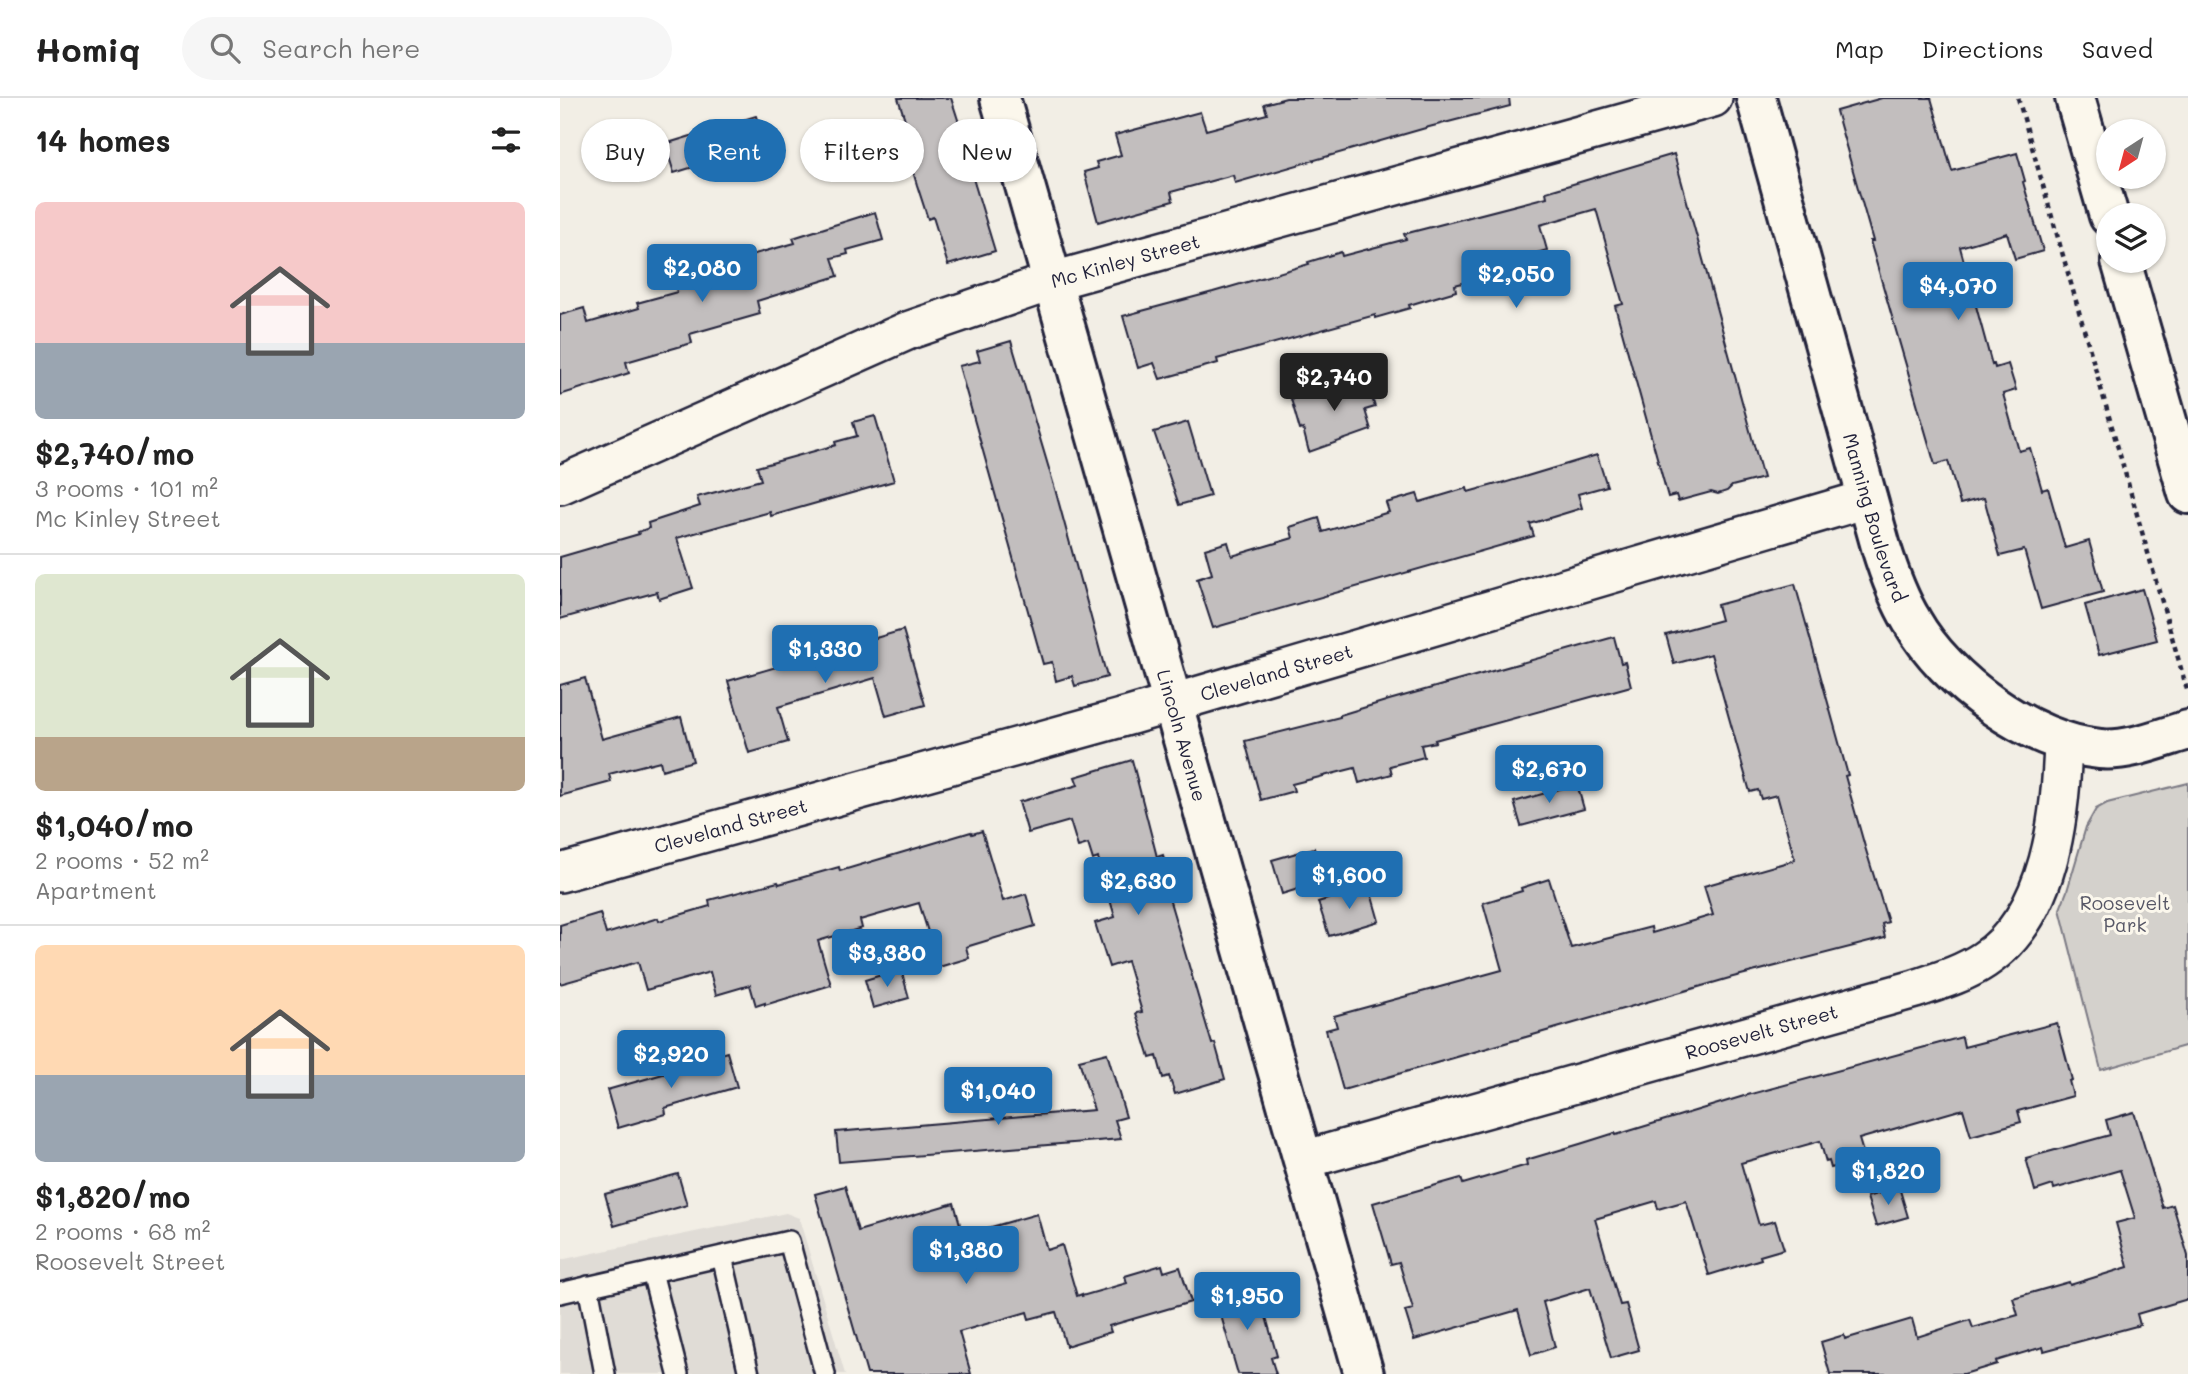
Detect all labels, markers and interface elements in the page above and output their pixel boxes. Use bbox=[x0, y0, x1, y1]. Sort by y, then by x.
search box bbox=[182, 17, 672, 80]
text: Homiq bbox=[35, 27, 140, 70]
icon: search bbox=[206, 29, 244, 67]
text: Search here bbox=[262, 31, 420, 65]
text: Map bbox=[1835, 33, 1884, 64]
text: Directions bbox=[1922, 33, 2044, 64]
text: Saved bbox=[2082, 33, 2153, 64]
chip: Buy bbox=[581, 119, 670, 182]
chip: Rent bbox=[684, 119, 786, 182]
chip: Filters bbox=[800, 119, 924, 182]
chip: New bbox=[938, 119, 1037, 182]
north arrow bbox=[2096, 119, 2166, 189]
map controls bbox=[2096, 119, 2166, 273]
text: 14 homes bbox=[35, 120, 171, 160]
icon: filters bbox=[487, 121, 525, 159]
button: layers bbox=[2096, 203, 2166, 273]
street label: Mc Kinley Street bbox=[1048, 228, 1202, 293]
pin: $2,080 bbox=[645, 244, 759, 304]
icon: home bbox=[217, 248, 343, 374]
pin: $2,050 bbox=[1459, 250, 1573, 310]
text: $2,080 bbox=[663, 252, 741, 282]
text: $2,050 bbox=[1477, 258, 1555, 288]
pin: $4,070 bbox=[1901, 262, 2015, 322]
text: $4,070 bbox=[1919, 270, 1997, 300]
pin: $2,740 bbox=[1277, 354, 1391, 413]
text: $2,740 bbox=[1296, 361, 1372, 391]
street label: Manning Boulevard bbox=[1838, 430, 1913, 606]
text: $2,740/mo bbox=[35, 433, 194, 473]
text: 3 rooms · 101 m² bbox=[35, 473, 218, 503]
text: Mc Kinley Street bbox=[35, 503, 221, 533]
icon: home bbox=[217, 620, 343, 746]
pin: $1,330 bbox=[768, 626, 882, 685]
text: $1,330 bbox=[788, 633, 862, 663]
street label: Cleveland Street bbox=[1197, 638, 1356, 706]
street label: Lincoln Avenue bbox=[1152, 667, 1213, 804]
pin: $2,670 bbox=[1492, 746, 1606, 805]
text: $2,670 bbox=[1511, 753, 1587, 783]
street label: Cleveland Street bbox=[651, 792, 810, 858]
text: $1,040/mo bbox=[35, 805, 193, 845]
text: 2 rooms · 52 m² bbox=[35, 845, 209, 875]
pin: $1,600 bbox=[1292, 852, 1406, 911]
pin: $2,630 bbox=[1081, 858, 1195, 917]
text: $1,600 bbox=[1312, 859, 1386, 889]
text: $2,630 bbox=[1100, 865, 1176, 895]
text: Apartment bbox=[35, 875, 157, 905]
park label: Roosevelt Park bbox=[2080, 890, 2170, 937]
pin: $3,380 bbox=[830, 930, 944, 989]
text: $3,380 bbox=[848, 937, 926, 967]
icon: home bbox=[217, 991, 343, 1117]
street label: Roosevelt Street bbox=[1682, 998, 1840, 1065]
pin: $2,920 bbox=[614, 1030, 728, 1090]
text: $2,920 bbox=[633, 1038, 709, 1068]
pin: $1,040 bbox=[941, 1068, 1055, 1127]
text: $1,040 bbox=[960, 1075, 1036, 1105]
pin: $1,820 bbox=[1831, 1148, 1945, 1207]
text: $1,820 bbox=[1851, 1155, 1925, 1185]
text: $1,820/mo bbox=[35, 1176, 190, 1216]
text: 2 rooms · 68 m² bbox=[35, 1216, 210, 1246]
pin: $1,380 bbox=[909, 1226, 1023, 1286]
text: $1,380 bbox=[929, 1234, 1003, 1264]
text: Roosevelt Street bbox=[35, 1246, 225, 1276]
pin: $1,950 bbox=[1190, 1272, 1304, 1332]
text: $1,950 bbox=[1210, 1280, 1284, 1310]

